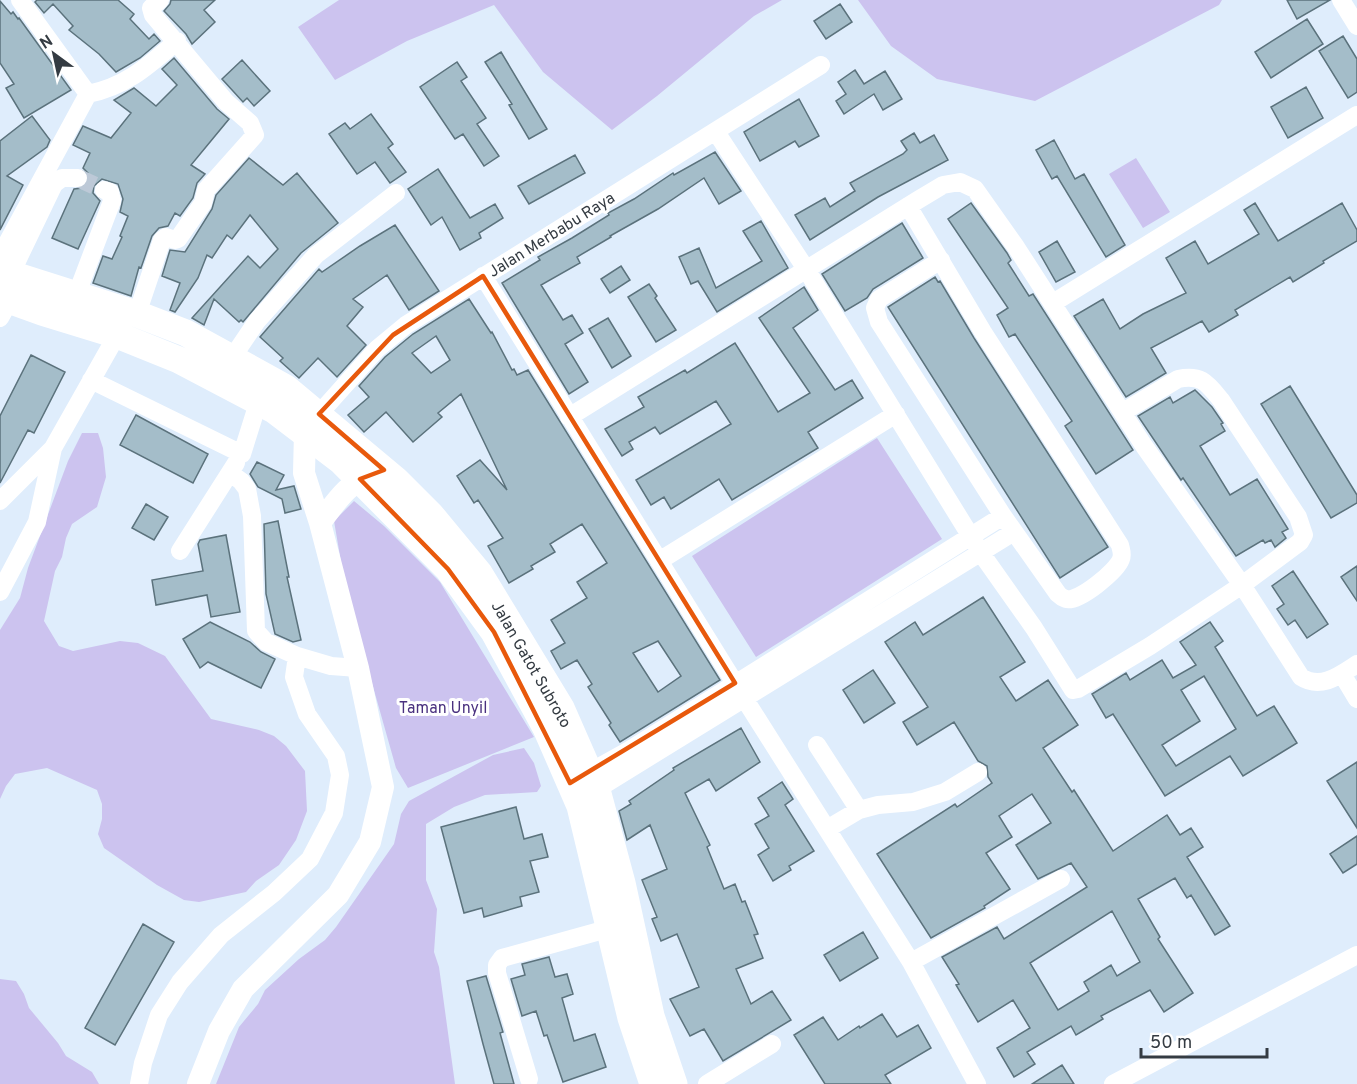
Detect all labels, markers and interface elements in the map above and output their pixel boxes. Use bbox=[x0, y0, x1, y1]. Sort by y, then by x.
north arrow bbox=[24, 24, 84, 84]
text: N bbox=[37, 32, 57, 55]
street label: Jalan Merbabu Raya bbox=[485, 189, 619, 283]
street label: Jalan Gatot Subroto bbox=[486, 598, 575, 732]
park label: Taman Unyil bbox=[399, 699, 487, 719]
scale bar bbox=[1141, 1021, 1267, 1059]
text: 50 m bbox=[1150, 1032, 1192, 1055]

